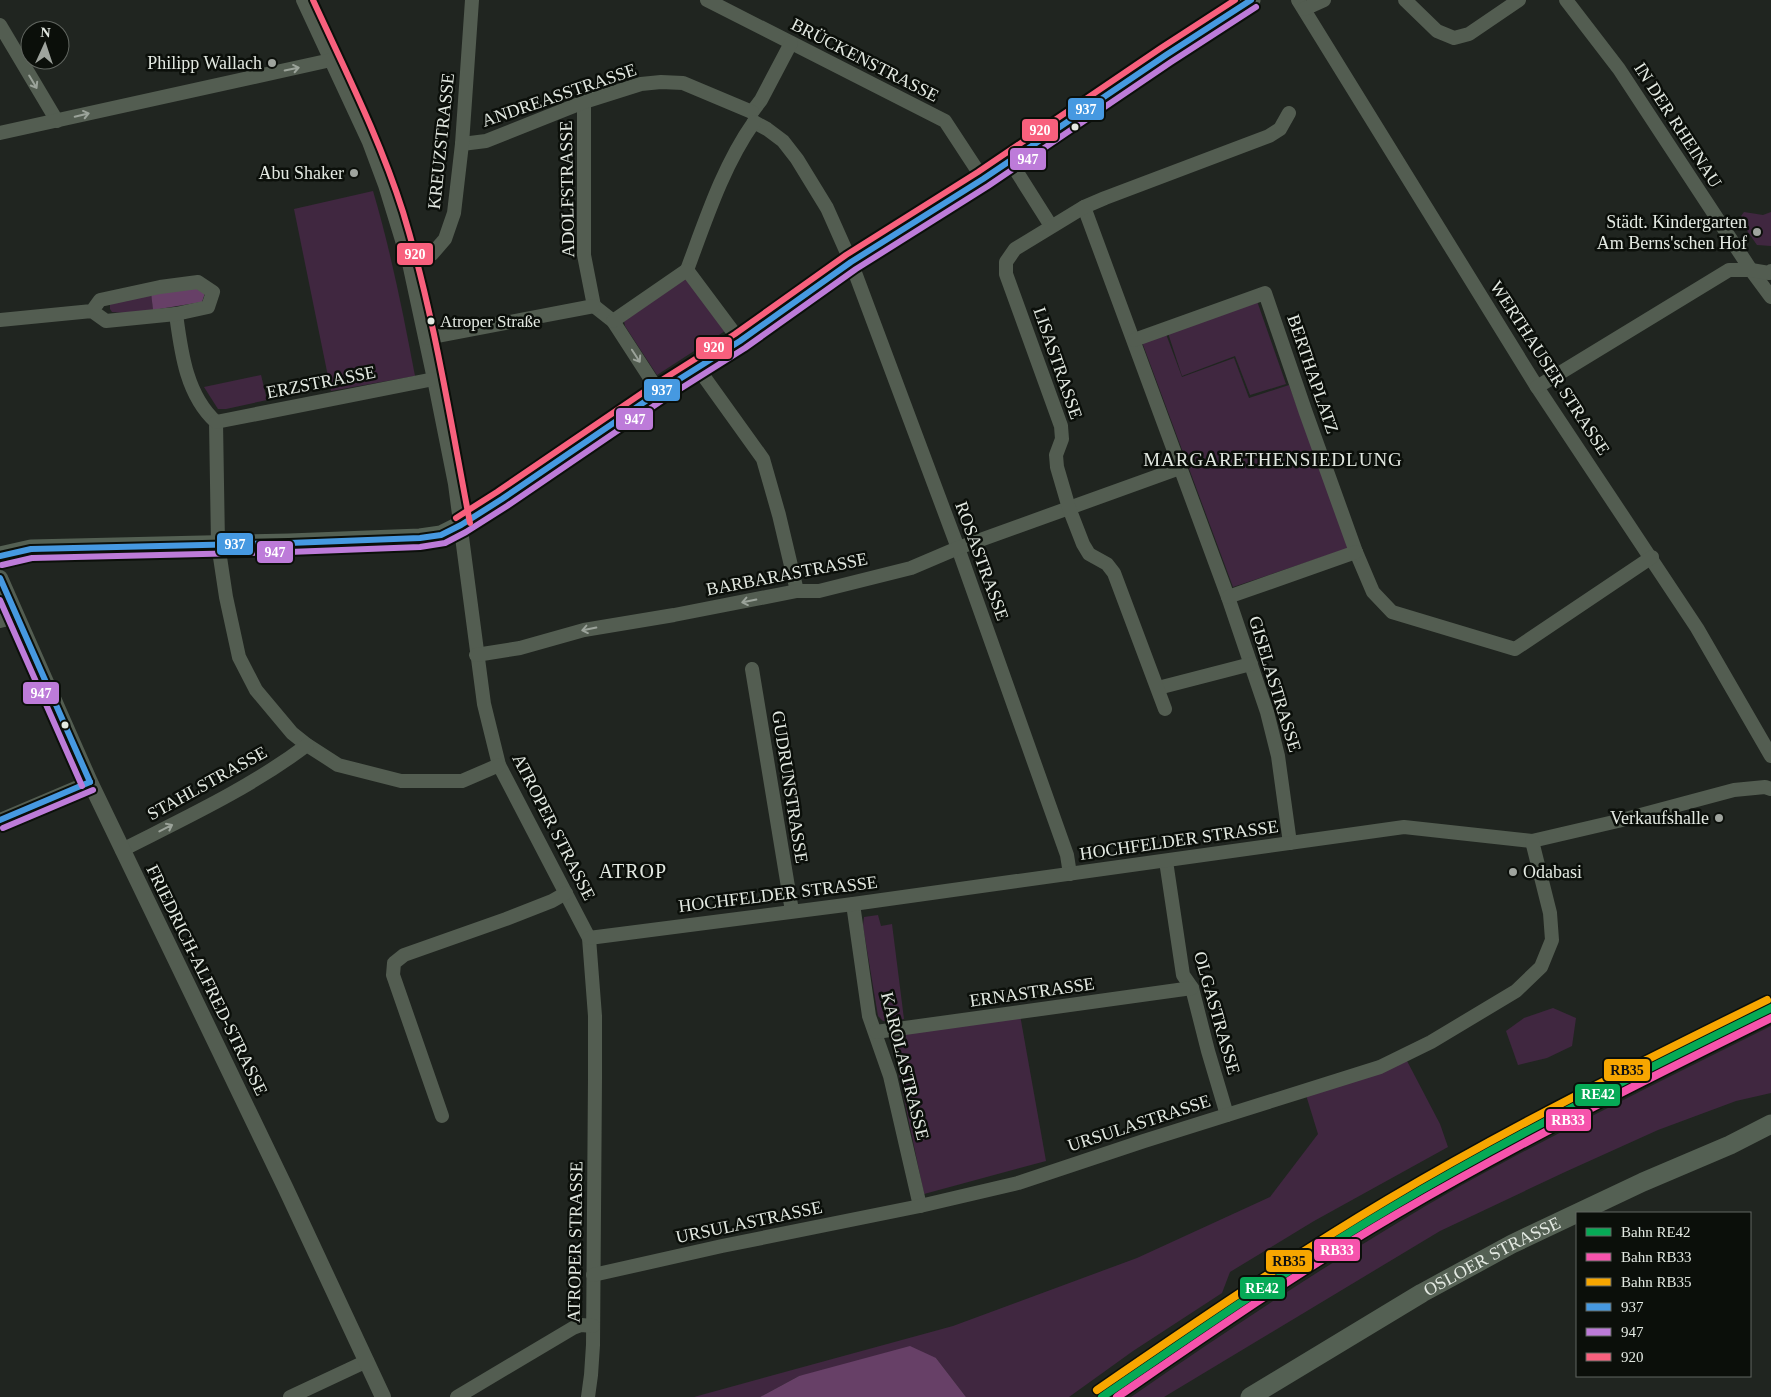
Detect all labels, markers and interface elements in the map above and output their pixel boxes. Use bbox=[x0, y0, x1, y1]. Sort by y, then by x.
street label: BRÜCKENSTRASSE bbox=[788, 14, 942, 106]
north arrow bbox=[20, 20, 70, 70]
text: N bbox=[40, 25, 51, 40]
place label: Philipp Wallach bbox=[147, 53, 262, 73]
marker: Philipp Wallach bbox=[266, 57, 278, 69]
street label: ANDREASSTRASSE bbox=[479, 59, 639, 131]
street label: IN DER RHEINAU bbox=[1630, 59, 1726, 191]
one-way arrow bbox=[283, 64, 299, 73]
street label: KREUZSTRASSE bbox=[424, 72, 458, 210]
one-way arrow bbox=[29, 75, 39, 89]
line badge: 937 bbox=[1067, 97, 1105, 121]
text: 937 bbox=[1076, 102, 1097, 117]
one-way arrow bbox=[73, 110, 89, 119]
line badge: 920 bbox=[1021, 118, 1059, 142]
street label: ADOLFSTRASSE bbox=[556, 120, 578, 258]
unlabelled marker bbox=[1070, 122, 1080, 132]
text: 920 bbox=[1030, 123, 1051, 138]
line badge: 947 bbox=[1009, 147, 1047, 171]
text: 947 bbox=[1018, 152, 1039, 167]
place label: Abu Shaker bbox=[259, 163, 344, 183]
marker: Abu Shaker bbox=[348, 167, 360, 179]
place label: Städt. Kindergarten Am Berns'schen Hof bbox=[1597, 212, 1747, 253]
marker: Städt. Kindergarten Am Berns'schen Hof bbox=[1751, 226, 1763, 238]
line badge: 920 bbox=[396, 242, 434, 266]
text: 920 bbox=[405, 247, 426, 262]
street label: WERTHAUSER STRASSE bbox=[1486, 277, 1614, 459]
street label: LISASTRASSE bbox=[1029, 304, 1087, 422]
place label: Atroper Straße bbox=[440, 312, 541, 331]
street label: BERTHAPLATZ bbox=[1283, 312, 1343, 436]
marker: Atroper Straße bbox=[426, 316, 436, 326]
line badge: 920 bbox=[695, 336, 733, 360]
text: 920 bbox=[704, 340, 725, 355]
one-way arrow bbox=[631, 349, 641, 363]
street label: ERZSTRASSE bbox=[265, 362, 377, 402]
line badge: 937 bbox=[643, 378, 681, 402]
text: 937 bbox=[652, 383, 673, 398]
line badge: 947 bbox=[615, 407, 654, 431]
text: 947 bbox=[625, 412, 646, 427]
district label: MARGARETHENSIEDLUNG bbox=[1143, 449, 1403, 470]
street label: ROSASTRASSE bbox=[951, 499, 1013, 623]
line badge: 937 bbox=[216, 532, 254, 556]
text: 937 bbox=[225, 537, 246, 552]
line badge: 947 bbox=[256, 540, 294, 564]
text: 947 bbox=[265, 545, 286, 560]
street label: BARBARASTRASSE bbox=[705, 549, 869, 599]
one-way arrow bbox=[741, 596, 757, 606]
street label: GISELASTRASSE bbox=[1245, 614, 1305, 754]
one-way arrow bbox=[581, 625, 597, 635]
line badge: 947 bbox=[22, 681, 60, 705]
text: 947 bbox=[31, 686, 52, 701]
street label: GUDRUNSTRASSE bbox=[768, 709, 812, 865]
unlabelled marker bbox=[60, 720, 70, 730]
street label: STAHLSTRASSE bbox=[144, 742, 270, 824]
street label: ATROPER STRASSE bbox=[508, 750, 600, 904]
place label: Verkaufshalle bbox=[1610, 808, 1709, 828]
marker: Verkaufshalle bbox=[1713, 812, 1725, 824]
street label: HOCHFELDER STRASSE bbox=[1078, 816, 1280, 864]
one-way arrow bbox=[158, 823, 173, 832]
district label: ATROP bbox=[599, 860, 667, 882]
street label: FRIEDRICH-ALFRED-STRASSE bbox=[142, 861, 272, 1099]
place label: Odabasi bbox=[1523, 862, 1582, 882]
marker: Odabasi bbox=[1507, 866, 1519, 878]
street label: HOCHFELDER STRASSE bbox=[677, 872, 879, 916]
street label: OLGASTRASSE bbox=[1190, 949, 1244, 1077]
street label: ERNASTRASSE bbox=[968, 973, 1096, 1011]
street label: KAROLASTRASSE bbox=[877, 990, 933, 1142]
line badge: RB35 bbox=[1603, 1058, 1651, 1082]
text: RB35 bbox=[1610, 1063, 1644, 1078]
line badge: RE42 bbox=[1574, 1083, 1621, 1107]
text: RE42 bbox=[1581, 1087, 1615, 1102]
street label: URSULASTRASSE bbox=[1065, 1090, 1213, 1156]
line badge: RB33 bbox=[1545, 1108, 1592, 1132]
text: RB33 bbox=[1551, 1113, 1585, 1128]
street label: ATROPER STRASSE bbox=[564, 1161, 586, 1323]
street label: URSULASTRASSE bbox=[674, 1197, 824, 1247]
legend bbox=[1576, 1212, 1751, 1377]
street label: OSLOER STRASSE bbox=[1420, 1213, 1564, 1300]
text: Bahn RE42 bbox=[1621, 1224, 1691, 1240]
line badge: RB33 bbox=[1313, 1238, 1361, 1262]
text: RB33 bbox=[1320, 1243, 1354, 1258]
line badge: RB35 bbox=[1265, 1249, 1313, 1273]
text: Bahn RB33 bbox=[1621, 1249, 1691, 1265]
text: RB35 bbox=[1272, 1254, 1306, 1269]
text: Bahn RB35 bbox=[1621, 1274, 1691, 1290]
line badge: RE42 bbox=[1239, 1276, 1286, 1300]
text: RE42 bbox=[1245, 1281, 1279, 1296]
text: 937 bbox=[1621, 1299, 1644, 1315]
text: 947 bbox=[1621, 1324, 1644, 1340]
text: 920 bbox=[1621, 1349, 1644, 1365]

